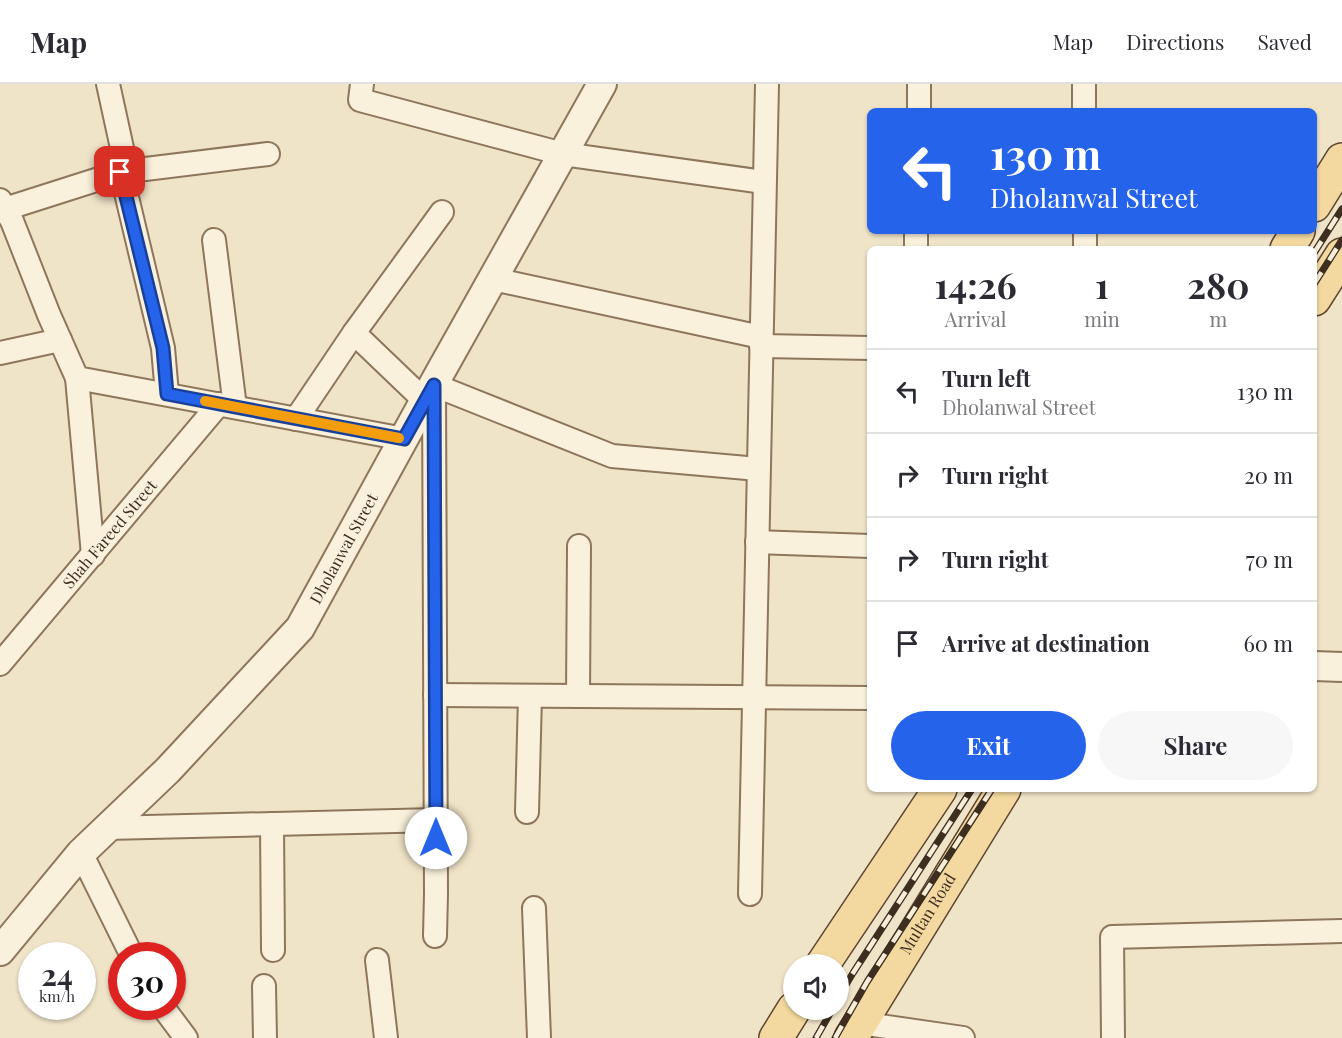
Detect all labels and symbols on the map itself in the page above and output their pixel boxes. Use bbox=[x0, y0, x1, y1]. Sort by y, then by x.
pin bbox=[94, 146, 145, 197]
street label: Shah Fareed Street bbox=[57, 475, 161, 592]
street label: Dholanwal Street bbox=[304, 489, 382, 607]
position arrow bbox=[404, 806, 468, 870]
street label: Multan Road bbox=[894, 869, 960, 958]
speed limit sign: 30 bbox=[108, 942, 186, 1020]

